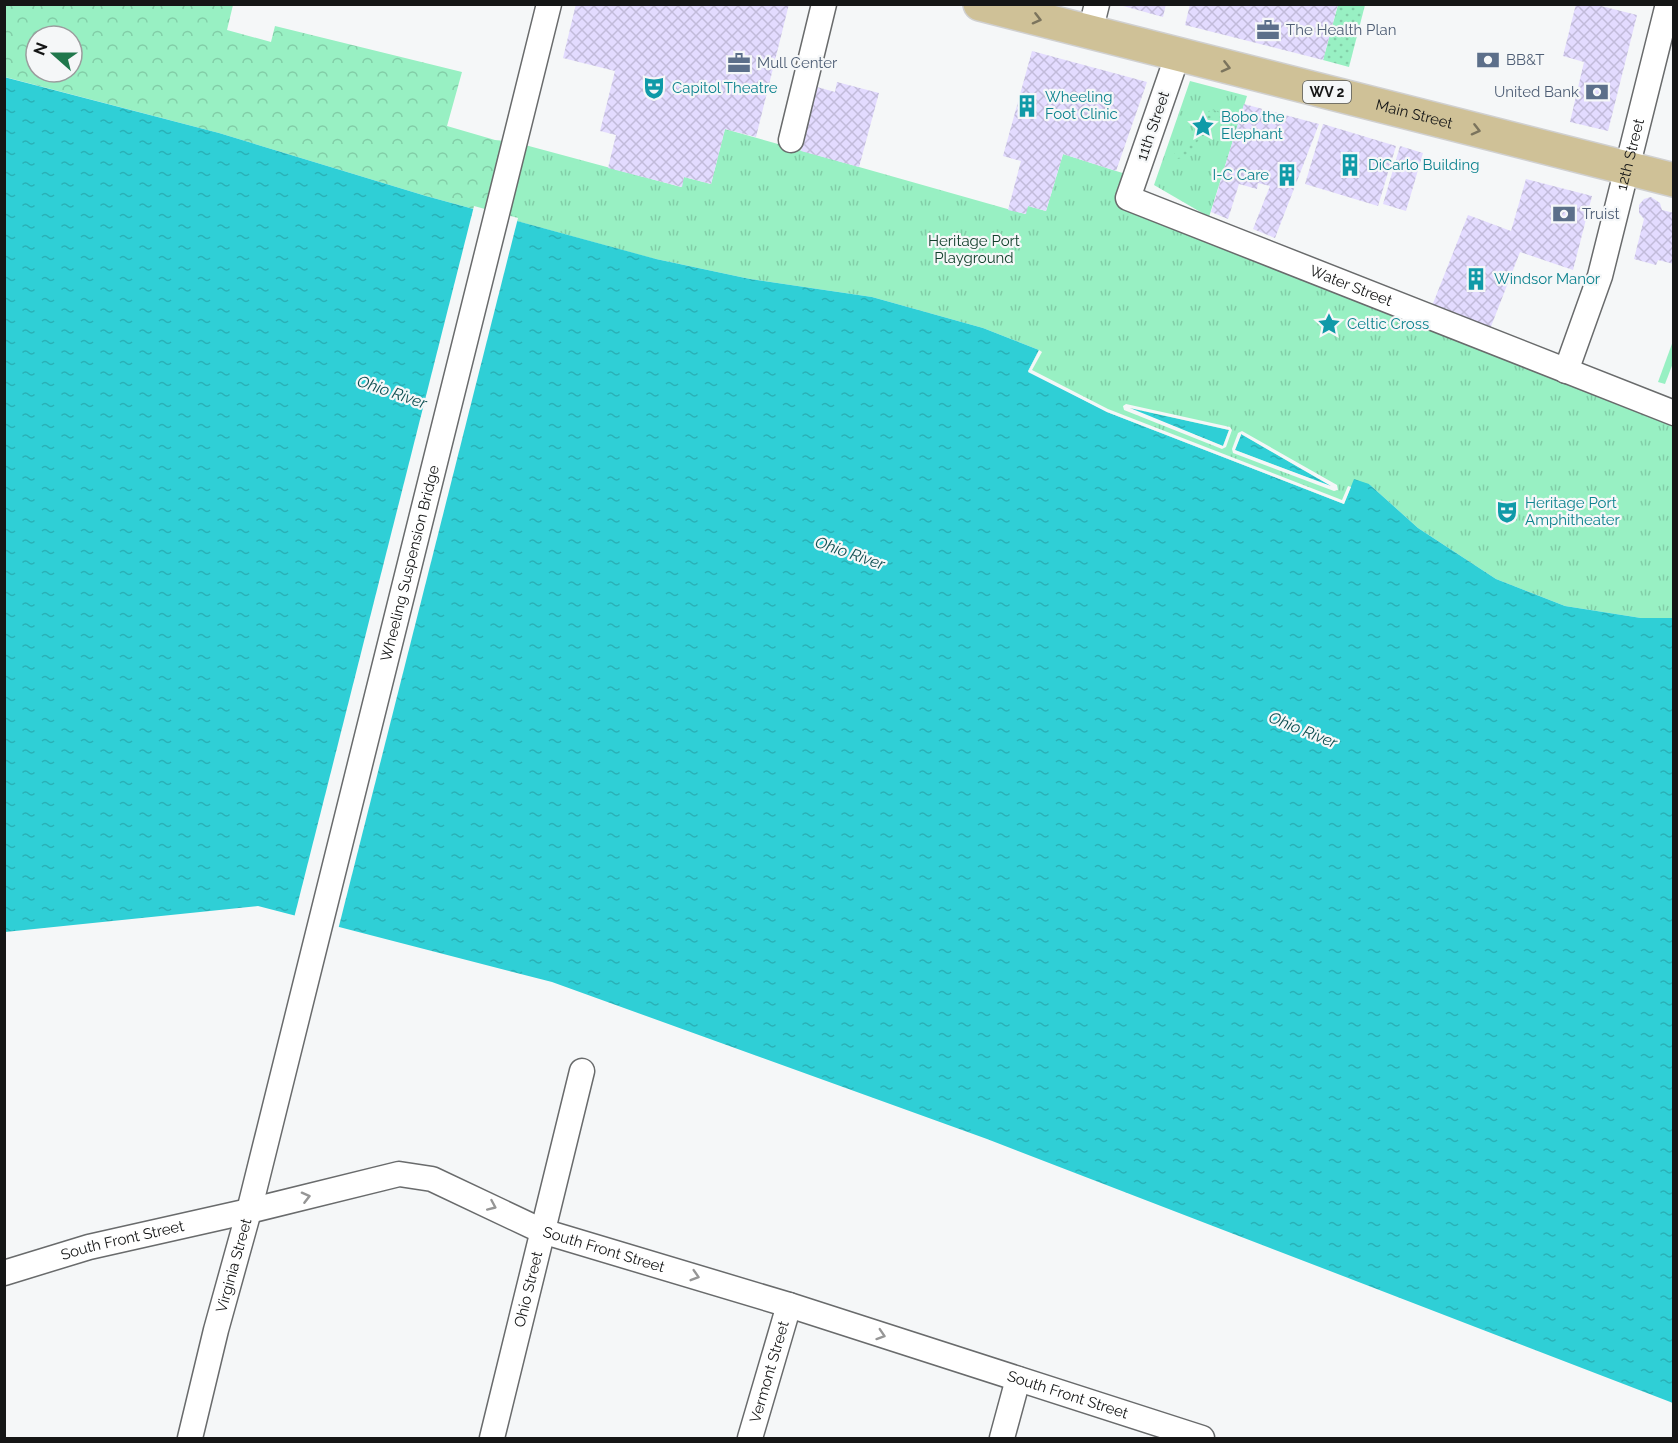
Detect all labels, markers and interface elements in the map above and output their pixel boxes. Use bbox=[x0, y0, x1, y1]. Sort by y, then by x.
one-way arrow bbox=[1032, 11, 1042, 24]
office icon: The Health Plan bbox=[1255, 17, 1281, 43]
place label: The Health Plan bbox=[1286, 21, 1396, 39]
north arrow bbox=[24, 24, 84, 84]
text: N bbox=[29, 40, 52, 58]
bank icon: BB&T bbox=[1475, 47, 1501, 73]
office icon: Mull Center bbox=[726, 50, 752, 76]
place label: BB&T bbox=[1506, 51, 1544, 69]
place label: Mull Center bbox=[757, 54, 838, 72]
one-way arrow bbox=[1221, 59, 1231, 72]
theatre icon: Capitol Theatre bbox=[641, 75, 667, 101]
place label: Capitol Theatre bbox=[672, 79, 778, 97]
bank icon: United Bank bbox=[1584, 79, 1610, 105]
road number: WV 2 bbox=[1303, 81, 1351, 103]
place label: United Bank bbox=[1494, 83, 1579, 101]
place label: Wheeling Foot Clinic bbox=[1045, 88, 1118, 123]
street label: 11th Street bbox=[1133, 89, 1173, 163]
building icon: Wheeling Foot Clinic bbox=[1014, 93, 1040, 119]
street label: Main Street bbox=[1374, 96, 1455, 133]
place label: Bobo the Elephant bbox=[1221, 108, 1285, 143]
place icon: Bobo the Elephant bbox=[1190, 113, 1216, 139]
street label: 12th Street bbox=[1613, 117, 1648, 192]
one-way arrow bbox=[1470, 123, 1481, 135]
building icon: DiCarlo Building bbox=[1337, 152, 1363, 178]
place label: DiCarlo Building bbox=[1368, 156, 1479, 174]
building icon: I-C Care bbox=[1274, 162, 1300, 188]
place label: I-C Care bbox=[1213, 166, 1269, 184]
bank icon: Truist bbox=[1551, 201, 1577, 227]
place label: Truist bbox=[1582, 205, 1620, 223]
park label: Heritage Port Playground bbox=[928, 232, 1020, 267]
street label: Water Street bbox=[1307, 261, 1395, 310]
building icon: Windsor Manor bbox=[1463, 266, 1489, 292]
place label: Windsor Manor bbox=[1494, 270, 1601, 288]
place icon: Celtic Cross bbox=[1316, 311, 1342, 337]
place label: Celtic Cross bbox=[1347, 315, 1429, 333]
water label: Ohio River bbox=[355, 371, 430, 413]
street label: Wheeling Suspension Bridge bbox=[377, 463, 443, 663]
place label: Heritage Port Amphitheater bbox=[1525, 494, 1621, 529]
theatre icon: Heritage Port Amphitheater bbox=[1494, 499, 1520, 525]
water label: Ohio River bbox=[813, 532, 888, 574]
water label: Ohio River bbox=[1266, 708, 1340, 753]
one-way arrow bbox=[301, 1191, 311, 1204]
one-way arrow bbox=[485, 1199, 496, 1211]
street label: Virginia Street bbox=[212, 1216, 255, 1315]
street label: South Front Street bbox=[59, 1217, 186, 1264]
street label: South Front Street bbox=[541, 1223, 667, 1276]
street label: Ohio Street bbox=[510, 1250, 546, 1329]
one-way arrow bbox=[689, 1269, 700, 1282]
street label: Vermont Street bbox=[746, 1319, 793, 1425]
one-way arrow bbox=[875, 1327, 886, 1340]
street label: South Front Street bbox=[1005, 1367, 1130, 1423]

